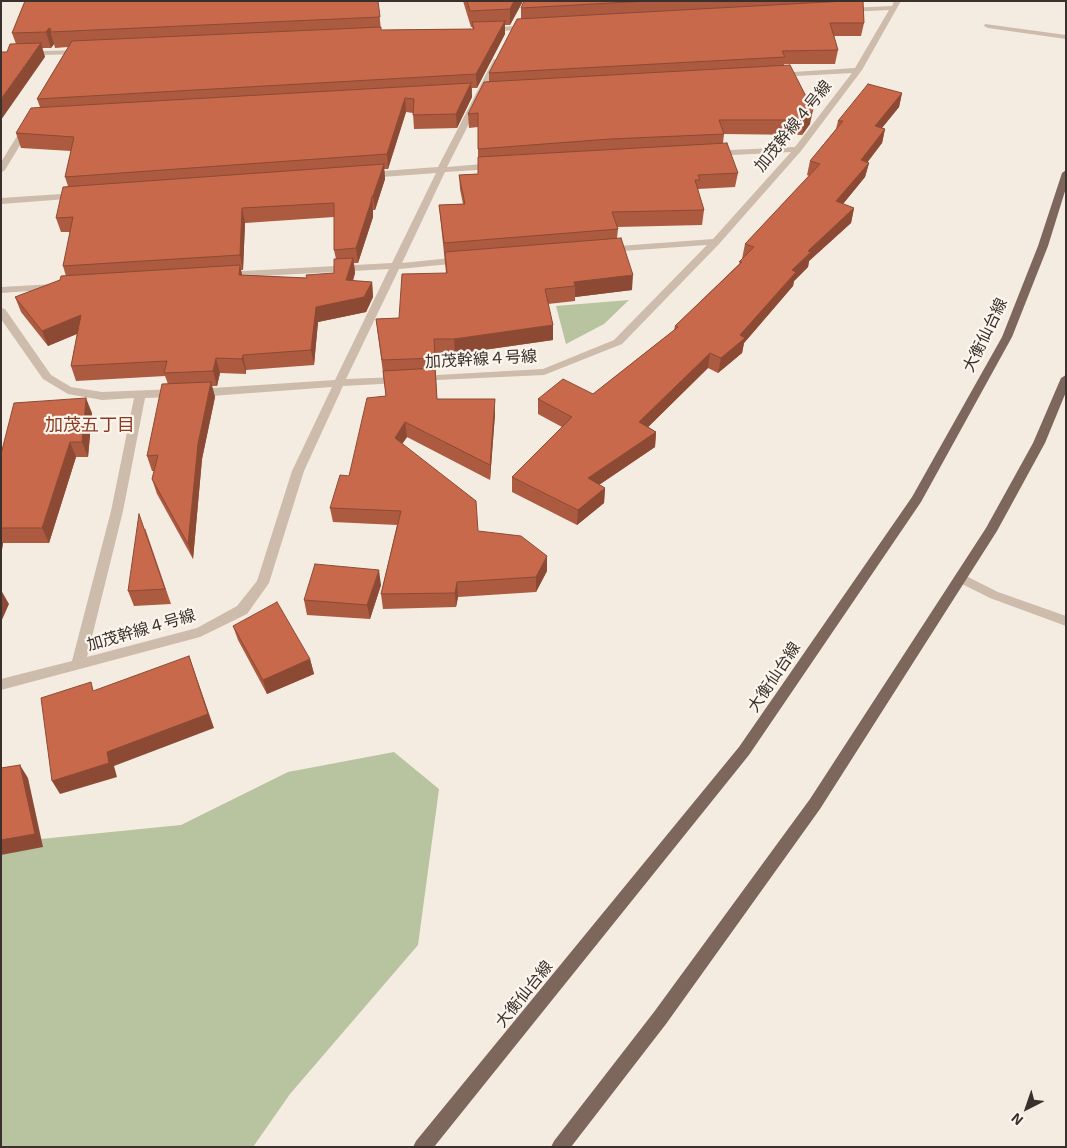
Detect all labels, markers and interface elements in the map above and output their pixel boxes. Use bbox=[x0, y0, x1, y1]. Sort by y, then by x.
street label: 加茂幹線４号線 bbox=[750, 76, 836, 176]
street label: 大衡仙台線 bbox=[959, 295, 1011, 375]
street label: 加茂幹線４号線 bbox=[425, 346, 537, 372]
district label: 加茂五丁目 bbox=[45, 414, 135, 436]
street label: 加茂幹線４号線 bbox=[85, 605, 197, 655]
street label: 大衡仙台線 bbox=[744, 638, 804, 716]
street label: 大衡仙台線 bbox=[491, 957, 557, 1031]
north arrow bbox=[1002, 1083, 1052, 1133]
text: N bbox=[1007, 1110, 1026, 1129]

